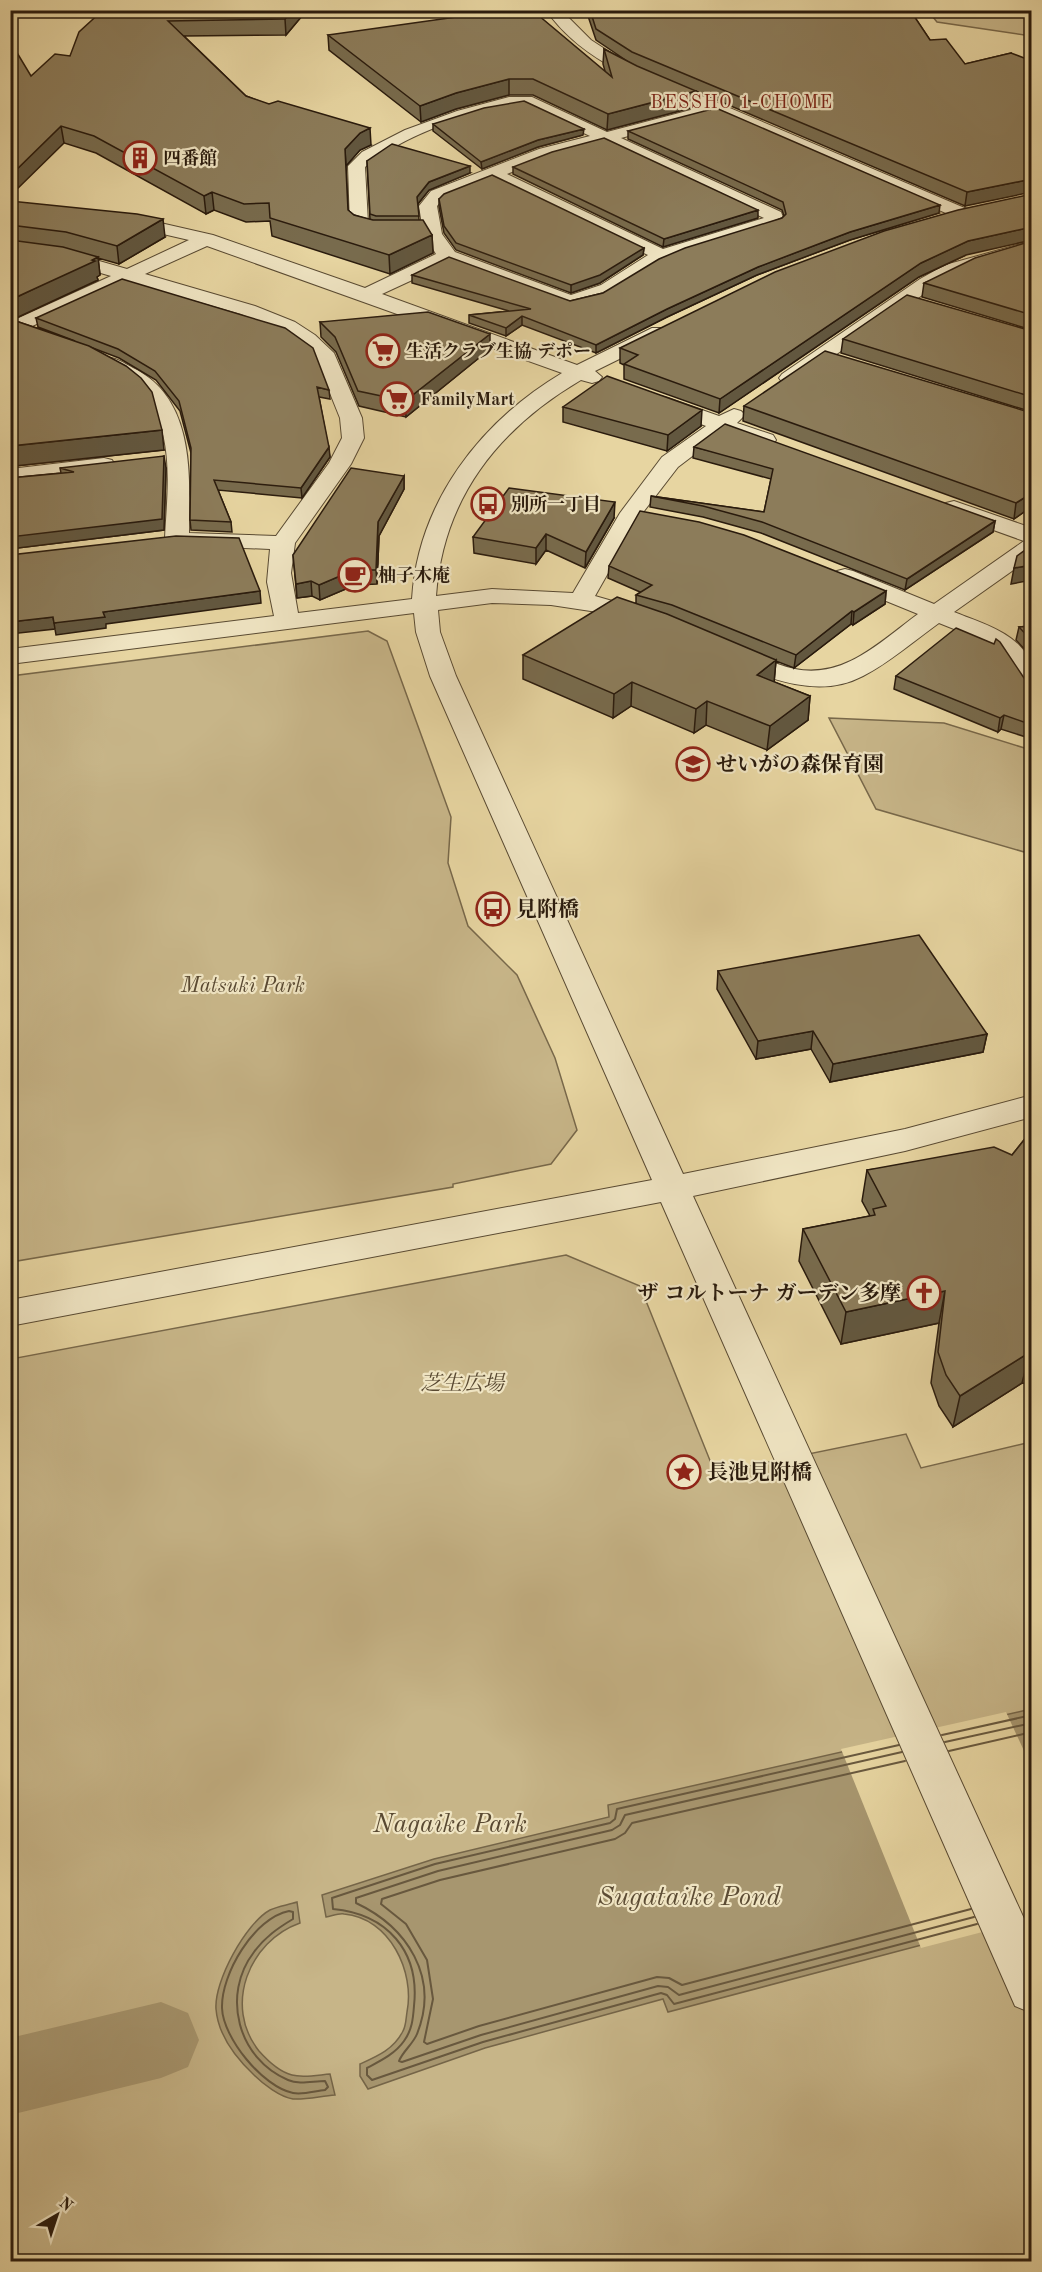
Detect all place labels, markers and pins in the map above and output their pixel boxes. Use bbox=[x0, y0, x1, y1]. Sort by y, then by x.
building icon: 四番館 bbox=[122, 140, 158, 176]
place label: 四番館 bbox=[163, 148, 217, 168]
supermarket icon: 生活クラブ生協 デポー bbox=[365, 333, 401, 369]
place label: 生活クラブ生協 デポー bbox=[406, 341, 591, 361]
supermarket icon: FamilyMart bbox=[379, 381, 415, 417]
place label: FamilyMart bbox=[420, 391, 515, 409]
bus stop icon: 別所一丁目 bbox=[470, 486, 506, 522]
place label: 別所一丁目 bbox=[511, 494, 601, 514]
cafe icon: 柚子木庵 bbox=[337, 557, 373, 593]
place label: 柚子木庵 bbox=[378, 565, 450, 585]
school or university icon: せいがの森保育園 bbox=[675, 746, 711, 782]
place label: せいがの森保育園 bbox=[716, 753, 884, 776]
bus stop icon: 見附橋 bbox=[475, 891, 511, 927]
place label: 見附橋 bbox=[516, 898, 579, 921]
church icon: ザ コルトーナ ガーデン多摩 bbox=[906, 1275, 942, 1311]
place label: ザ コルトーナ ガーデン多摩 bbox=[638, 1282, 901, 1305]
place icon: 長池見附橋 bbox=[666, 1454, 702, 1490]
place label: 長池見附橋 bbox=[707, 1460, 812, 1484]

